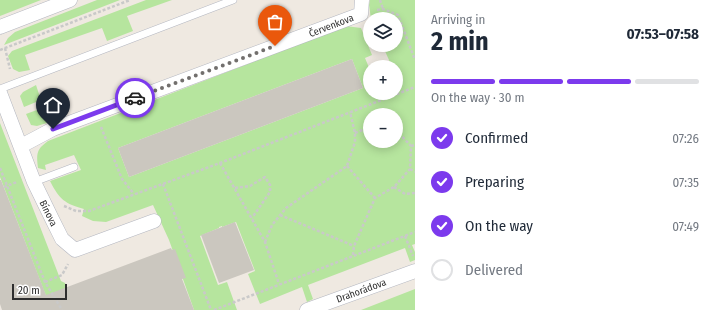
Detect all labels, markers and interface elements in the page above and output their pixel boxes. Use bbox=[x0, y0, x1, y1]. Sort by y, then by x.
pin bbox=[258, 5, 292, 46]
street label: Červenkova bbox=[307, 10, 356, 40]
icon: bag bbox=[264, 11, 286, 33]
map controls bbox=[363, 12, 403, 148]
button: layers bbox=[363, 12, 403, 52]
text: Arriving in bbox=[431, 12, 485, 27]
text: 07:53–07:58 bbox=[627, 25, 699, 43]
text: 2 min bbox=[431, 26, 489, 57]
button: + bbox=[363, 60, 403, 100]
courier bbox=[115, 78, 155, 118]
icon: car bbox=[124, 87, 146, 109]
pin bbox=[36, 88, 70, 129]
text: On the way · 30 m bbox=[431, 90, 525, 105]
icon: home bbox=[42, 94, 64, 116]
button: − bbox=[363, 108, 403, 148]
icon: check bbox=[431, 127, 453, 149]
text: Confirmed bbox=[465, 129, 528, 147]
text: 07:26 bbox=[672, 131, 699, 146]
icon: check bbox=[431, 171, 453, 193]
text: Preparing bbox=[465, 173, 524, 191]
text: 07:35 bbox=[672, 175, 699, 190]
street label: Bínova bbox=[37, 198, 61, 229]
icon: check bbox=[431, 215, 453, 237]
text: On the way bbox=[465, 217, 533, 235]
text: 07:49 bbox=[672, 219, 699, 234]
text: Delivered bbox=[465, 261, 523, 279]
street label: Drahorádova bbox=[335, 276, 388, 306]
scale bar bbox=[12, 282, 67, 301]
text: 20 m bbox=[18, 284, 40, 297]

